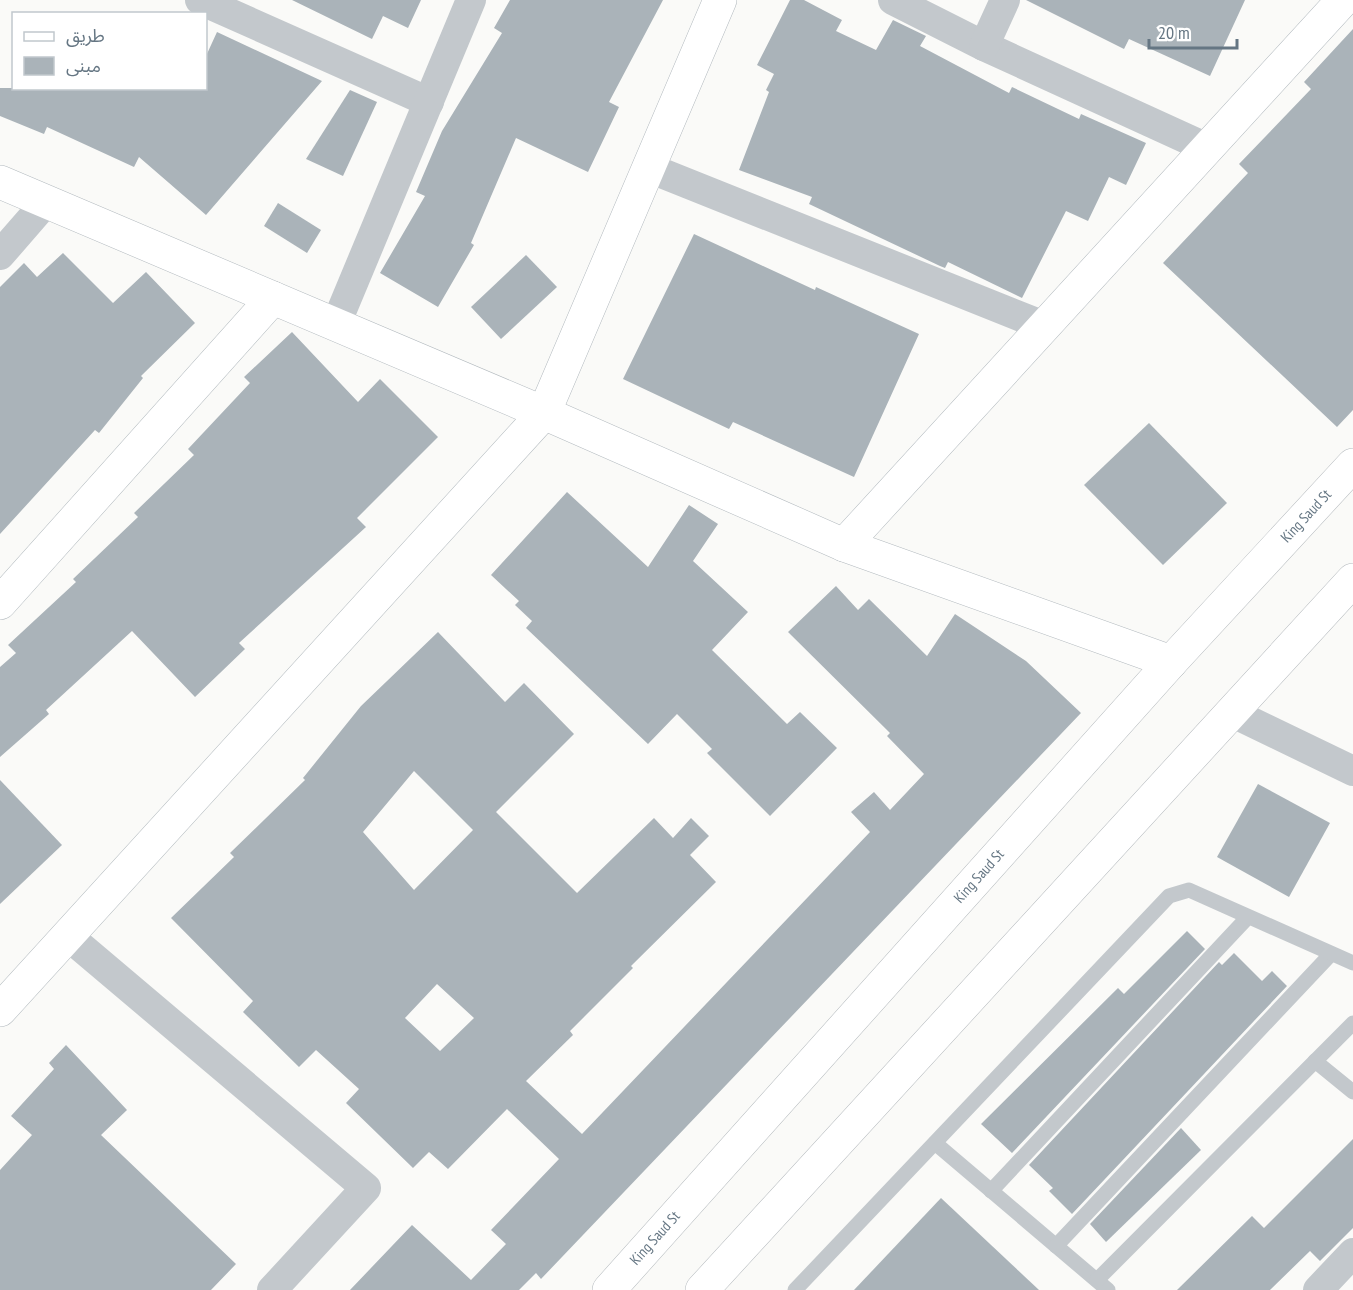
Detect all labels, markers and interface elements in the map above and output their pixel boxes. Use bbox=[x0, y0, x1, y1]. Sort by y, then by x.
legend bbox=[12, 12, 207, 90]
scale bar bbox=[1149, 12, 1238, 50]
text: 20 m bbox=[1158, 21, 1190, 44]
text: طريق bbox=[66, 24, 105, 47]
text: مبنى bbox=[66, 54, 101, 77]
street label: King Saud St bbox=[1276, 485, 1335, 546]
street label: King Saud St bbox=[949, 845, 1008, 907]
street label: King Saud St bbox=[625, 1207, 684, 1269]

